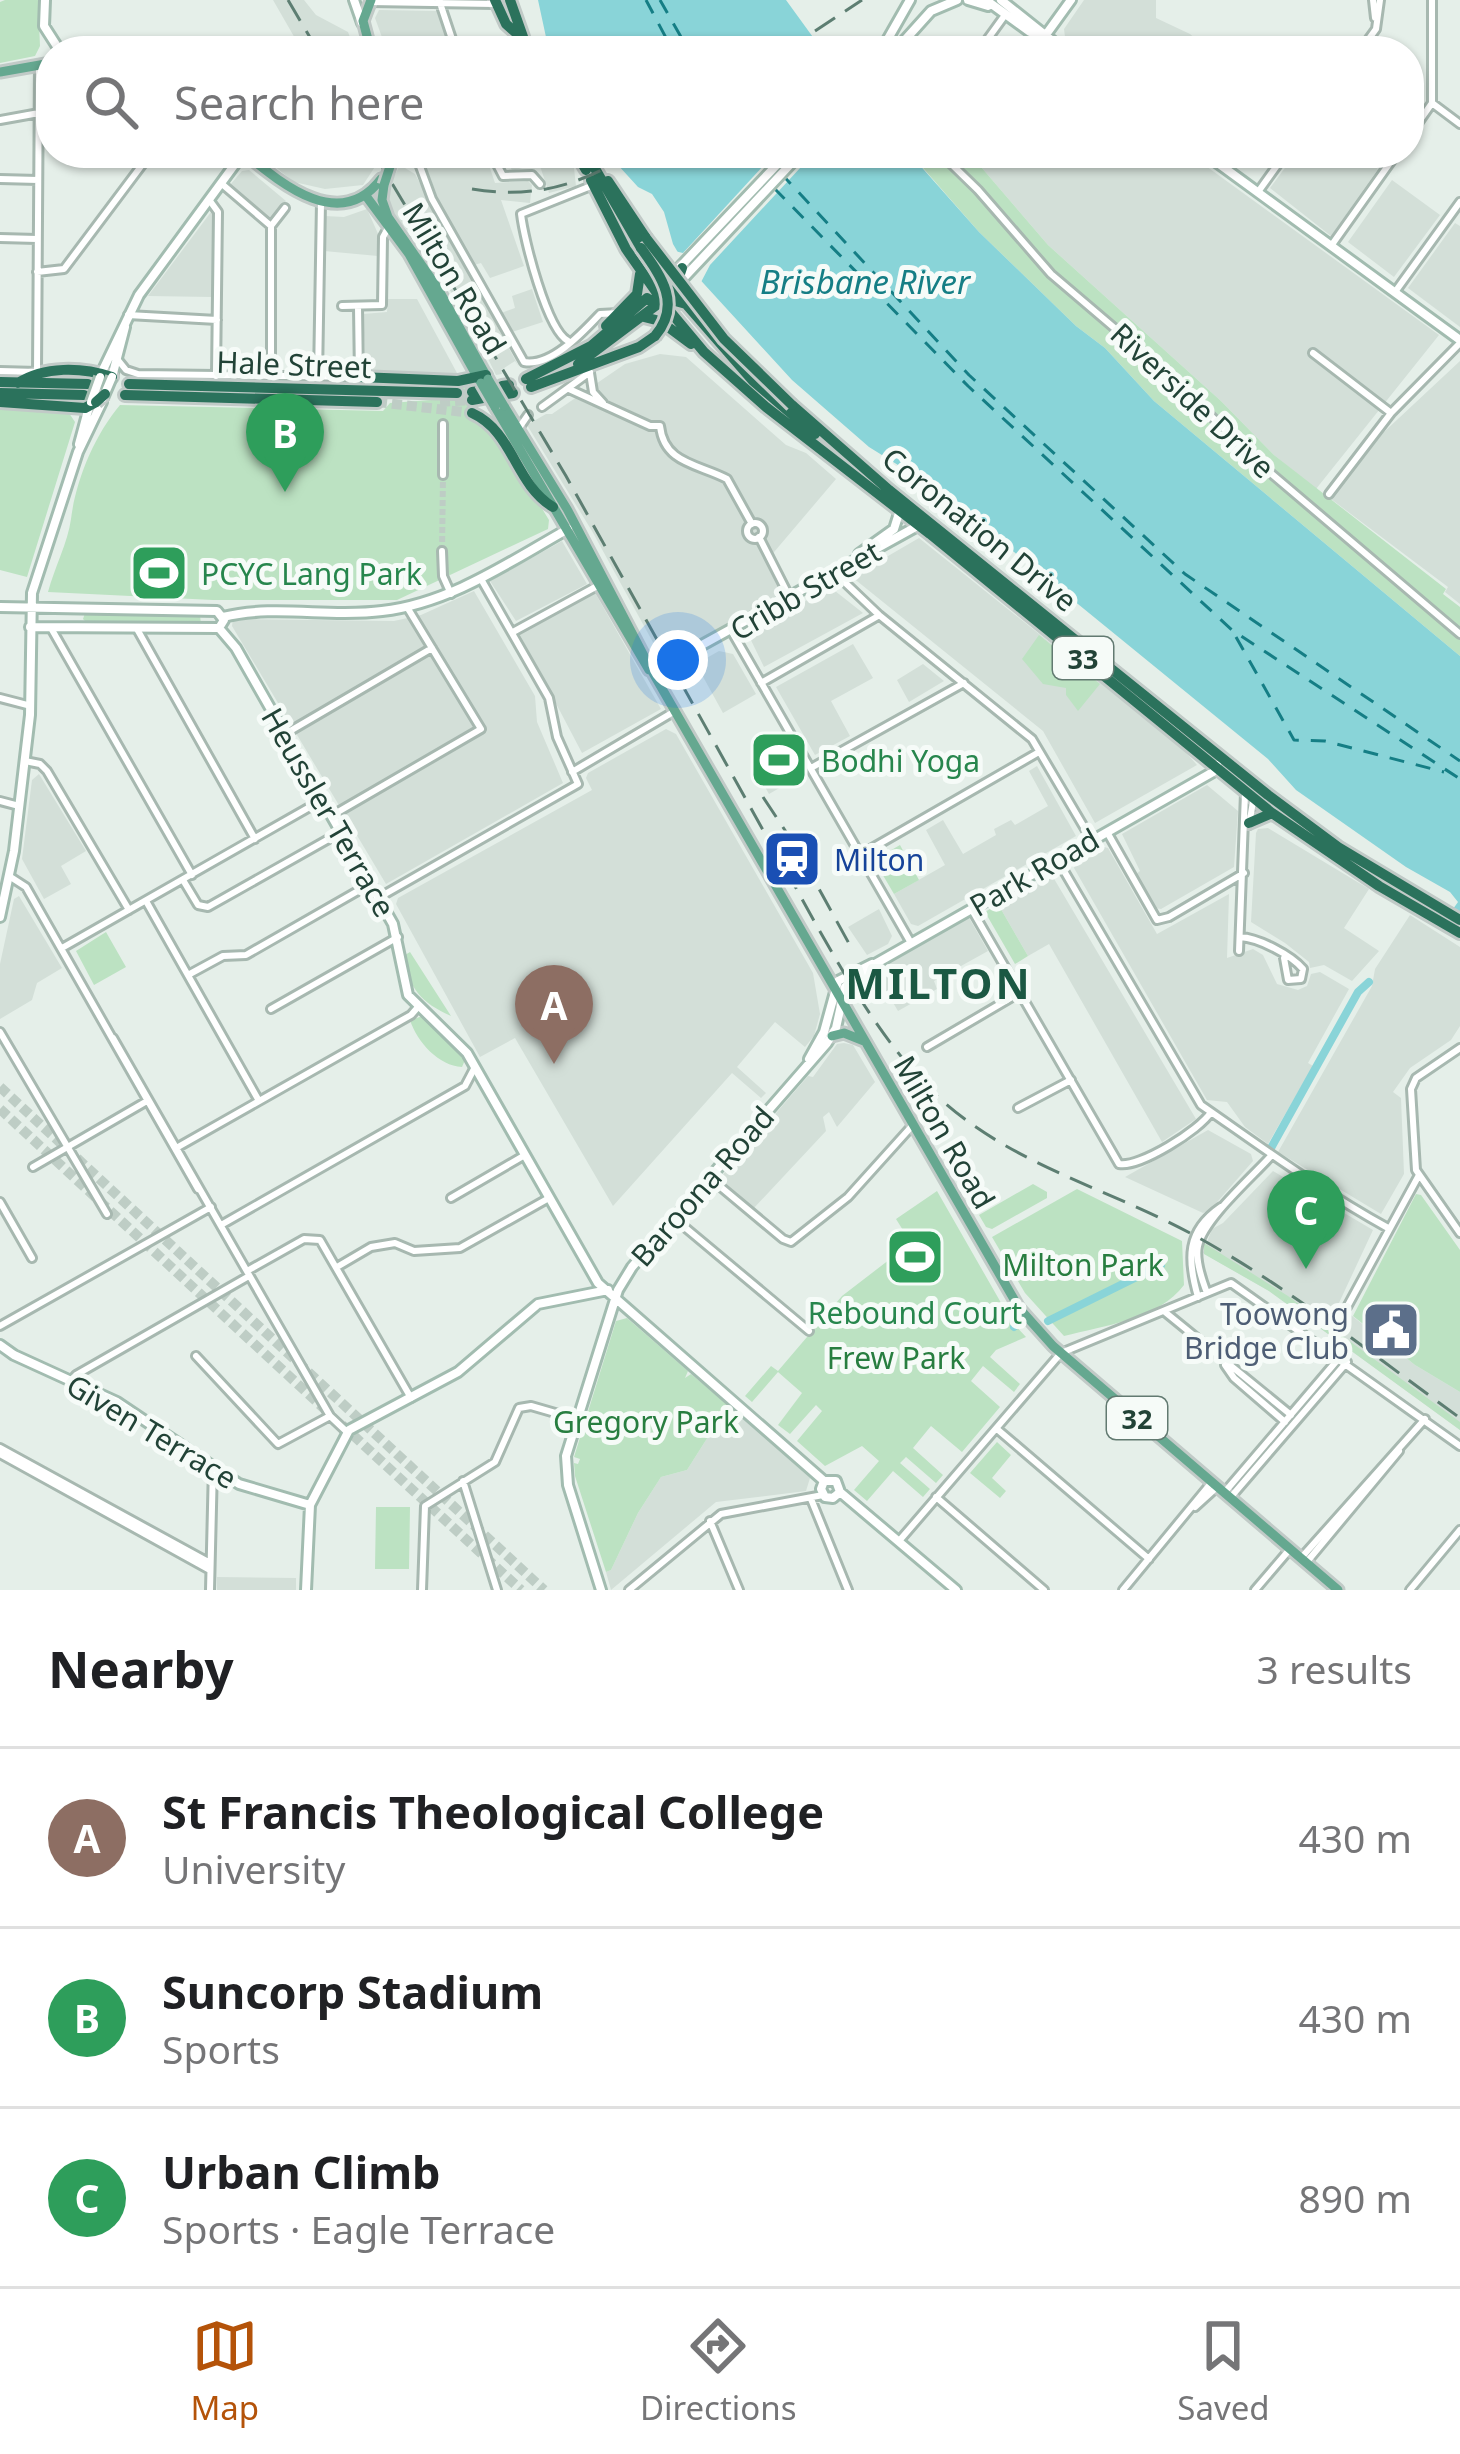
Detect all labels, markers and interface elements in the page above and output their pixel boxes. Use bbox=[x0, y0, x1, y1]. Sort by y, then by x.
search box bbox=[36, 36, 1424, 168]
icon: search bbox=[78, 69, 144, 135]
text: Search here bbox=[174, 72, 424, 133]
street label: Milton Road bbox=[394, 195, 516, 361]
water label: Brisbane River bbox=[760, 259, 972, 304]
street label: Riverside Drive bbox=[1102, 313, 1284, 487]
street label: Hale Street bbox=[216, 341, 372, 387]
pin: B bbox=[246, 393, 324, 492]
street label: Coronation Drive bbox=[874, 438, 1086, 620]
street label: Cribb Street bbox=[722, 530, 888, 650]
sports icon: PCYC Lang Park bbox=[128, 542, 190, 604]
place label: PCYC Lang Park bbox=[201, 553, 422, 594]
your location bbox=[648, 630, 708, 690]
road number: 33 bbox=[1053, 637, 1113, 679]
street label: Heussler Terrace bbox=[252, 700, 406, 924]
sports icon: Bodhi Yoga bbox=[748, 729, 810, 791]
place label: Bodhi Yoga bbox=[821, 740, 980, 781]
street label: Park Road bbox=[962, 818, 1106, 926]
station icon: Milton bbox=[761, 828, 823, 890]
place label: Milton bbox=[834, 839, 924, 880]
district label: MILTON bbox=[845, 954, 1033, 1011]
pin: A bbox=[515, 965, 593, 1064]
street label: Milton Road bbox=[885, 1048, 1005, 1216]
street label: Baroona Road bbox=[621, 1097, 783, 1275]
pin: C bbox=[1267, 1170, 1345, 1269]
sports icon: Rebound Court bbox=[884, 1226, 946, 1288]
park label: Milton Park bbox=[1002, 1244, 1164, 1285]
place label: Rebound Court bbox=[808, 1292, 1022, 1333]
place label: Toowong Bridge Club bbox=[1184, 1293, 1349, 1368]
public building icon: Toowong Bridge Club bbox=[1360, 1299, 1422, 1361]
park label: Frew Park bbox=[827, 1337, 965, 1378]
street label: Given Terrace bbox=[59, 1364, 245, 1498]
road number: 32 bbox=[1107, 1397, 1167, 1439]
park label: Gregory Park bbox=[553, 1401, 739, 1442]
text: Nearby bbox=[48, 1633, 234, 1703]
text: 3 results bbox=[1257, 1642, 1412, 1695]
text: St Francis Theological College bbox=[162, 1781, 824, 1842]
text: A bbox=[74, 1811, 101, 1864]
text: 430 m bbox=[1298, 1811, 1412, 1864]
text: University bbox=[162, 1842, 345, 1895]
text: Suncorp Stadium bbox=[162, 1961, 543, 2022]
text: B bbox=[74, 1991, 100, 2044]
text: 430 m bbox=[1298, 1991, 1412, 2044]
text: Sports bbox=[162, 2022, 280, 2075]
text: Urban Climb bbox=[162, 2141, 441, 2202]
text: C bbox=[74, 2171, 100, 2224]
text: 890 m bbox=[1298, 2171, 1412, 2224]
text: Sports · Eagle Terrace bbox=[162, 2202, 555, 2255]
tab: Map bbox=[190, 2313, 259, 2430]
tab: Directions bbox=[640, 2313, 797, 2430]
tab: Saved bbox=[1177, 2313, 1270, 2430]

